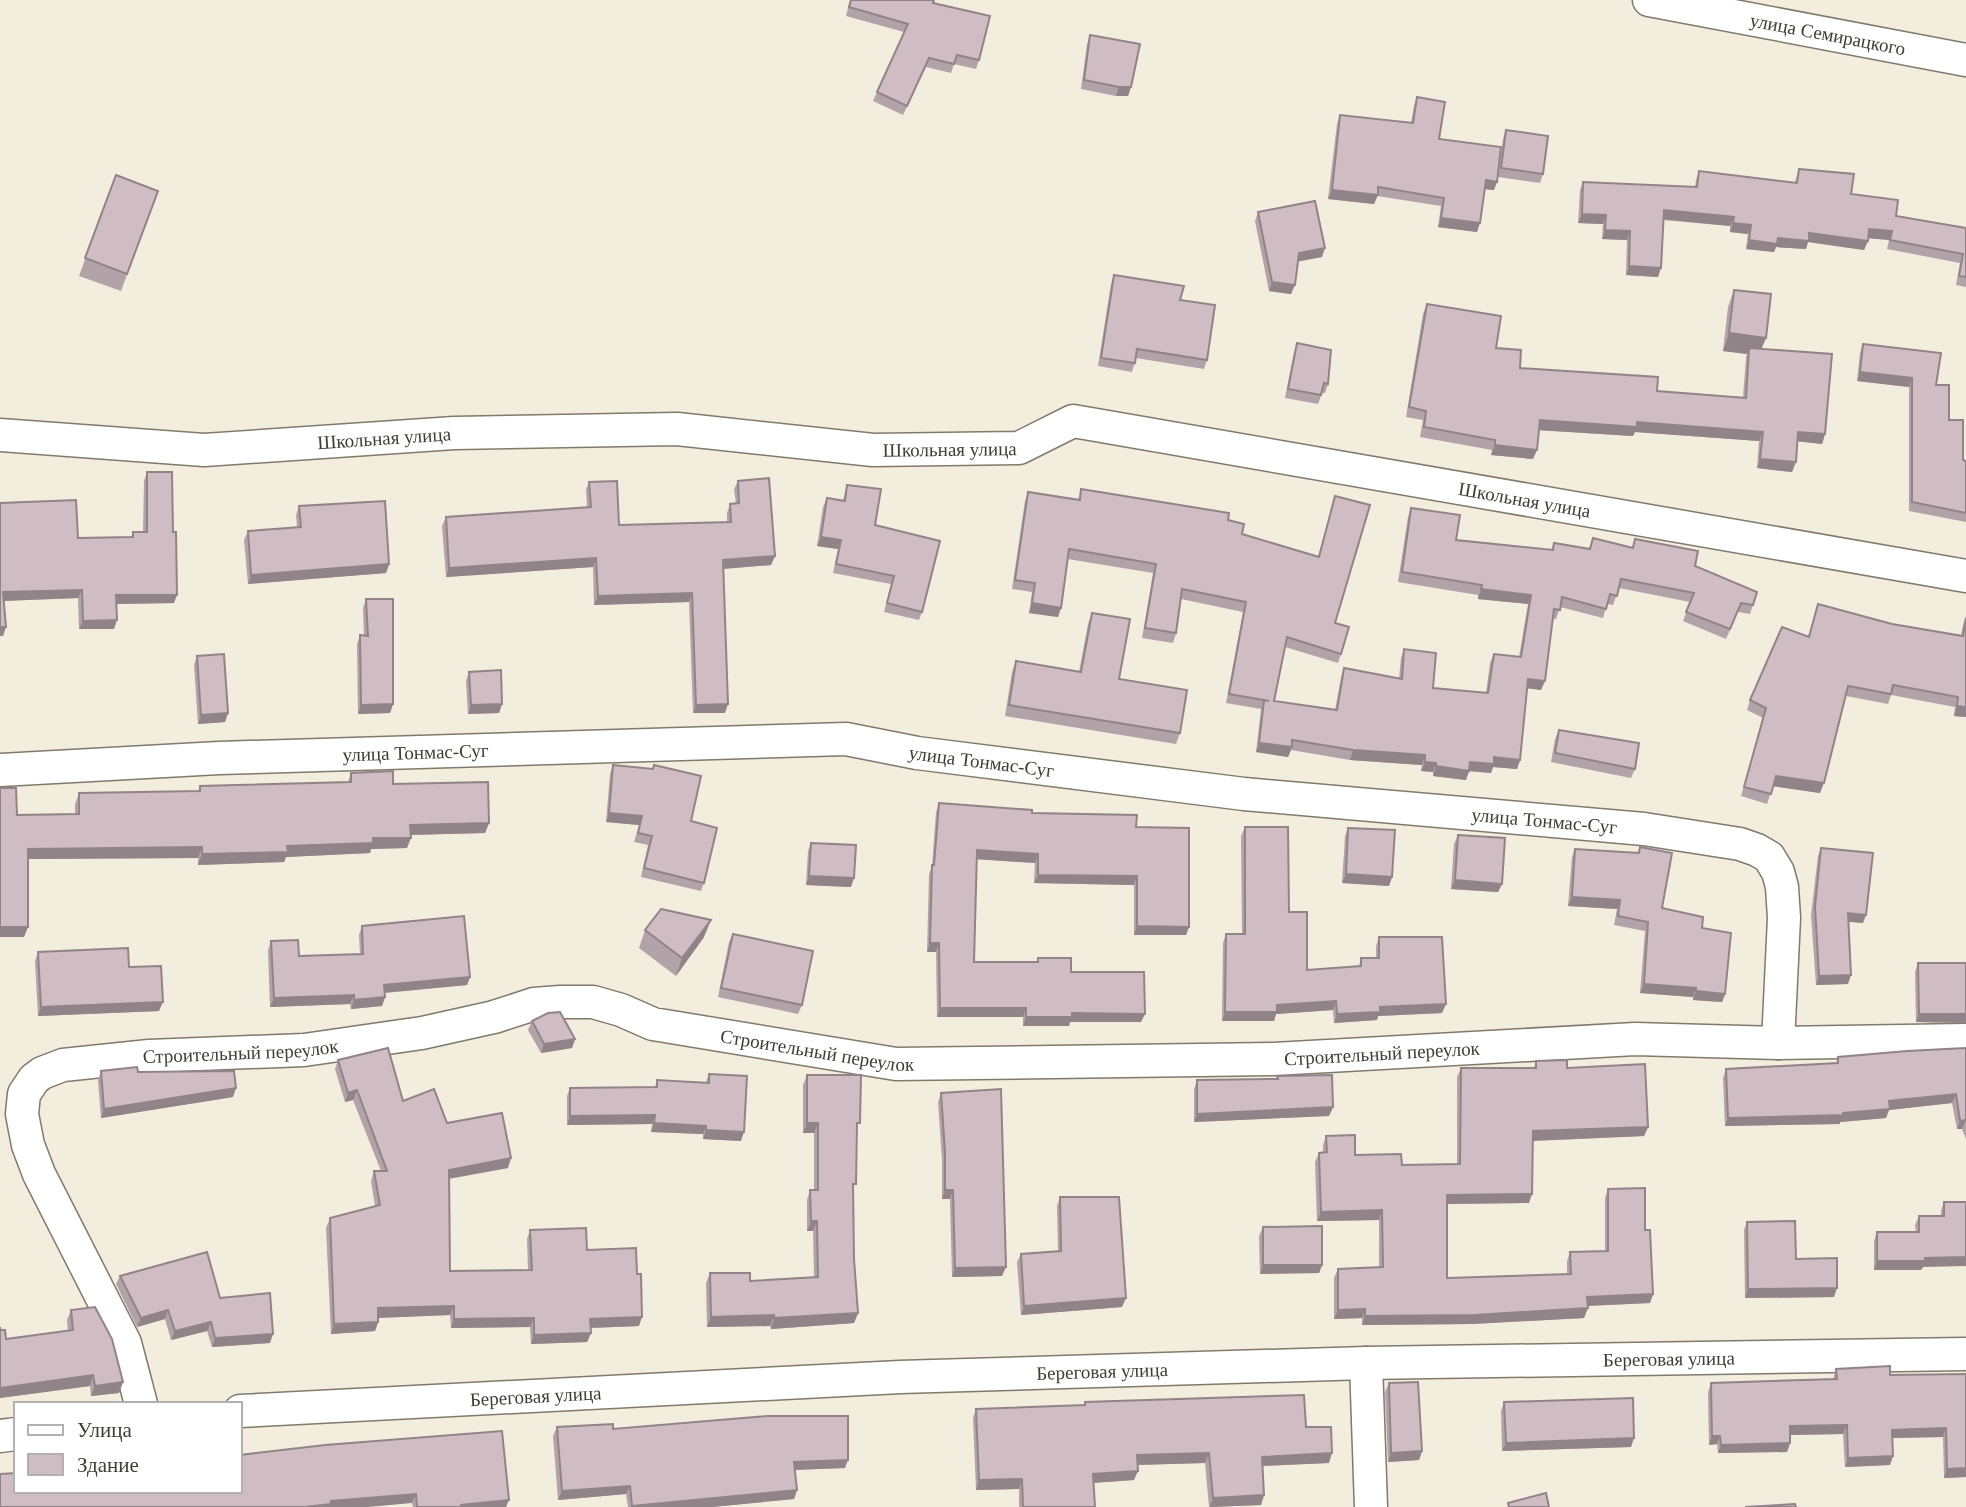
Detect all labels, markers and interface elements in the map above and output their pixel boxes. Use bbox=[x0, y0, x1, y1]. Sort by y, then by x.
street label: улица Семирацкого bbox=[1748, 9, 1907, 59]
street label: Школьная улица bbox=[317, 423, 452, 453]
street label: Школьная улица bbox=[883, 438, 1017, 461]
street label: Школьная улица bbox=[1457, 478, 1593, 522]
street label: улица Тонмас-Суг bbox=[342, 740, 489, 765]
street label: улица Тонмас-Суг bbox=[907, 742, 1055, 781]
street label: улица Тонмас-Суг bbox=[1471, 804, 1618, 838]
street label: Строительный переулок bbox=[719, 1025, 915, 1075]
street label: Строительный переулок bbox=[142, 1035, 340, 1068]
street label: Строительный переулок bbox=[1284, 1038, 1481, 1069]
street label: Береговая улица bbox=[1603, 1347, 1735, 1370]
street label: Береговая улица bbox=[1036, 1359, 1169, 1384]
street label: Береговая улица bbox=[469, 1382, 603, 1410]
legend bbox=[14, 1402, 242, 1493]
text: Улица bbox=[77, 1418, 132, 1442]
text: Здание bbox=[77, 1453, 139, 1477]

